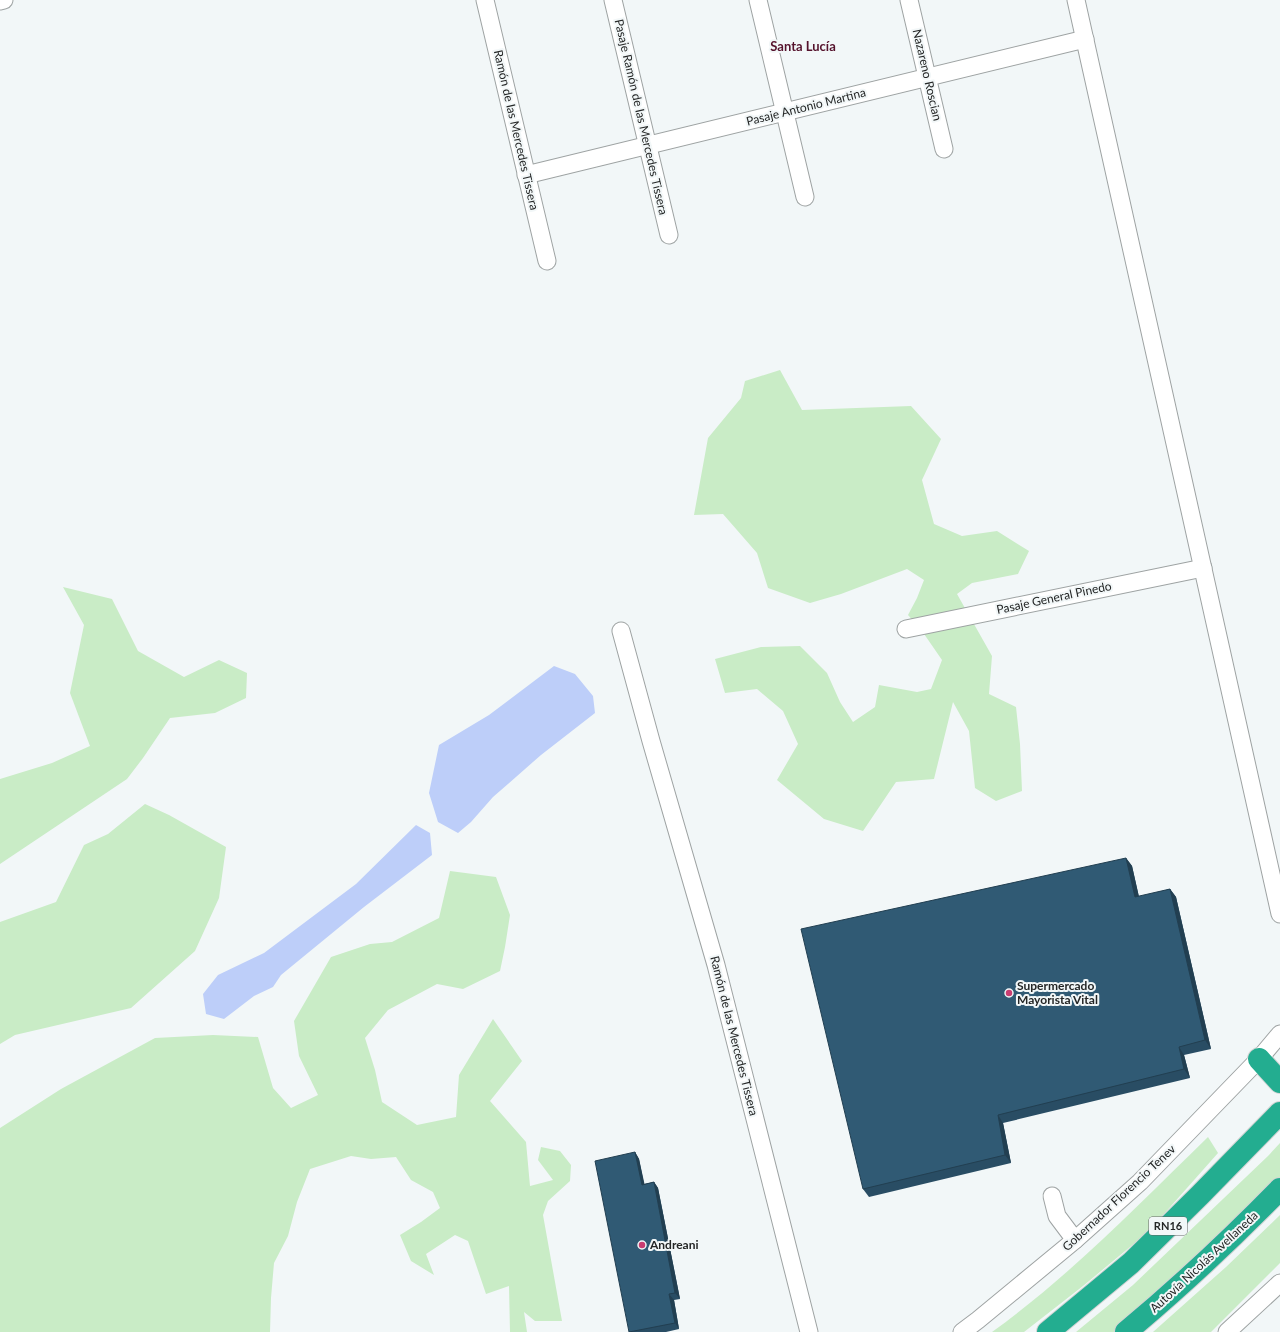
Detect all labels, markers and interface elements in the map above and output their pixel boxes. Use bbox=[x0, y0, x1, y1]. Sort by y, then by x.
street label: Pasaje Ramón de las Mercedes Tissera bbox=[612, 17, 671, 216]
street label: Nazareno Roscian bbox=[910, 28, 945, 122]
district label: Santa Lucía bbox=[770, 38, 836, 54]
street label: Ramón de las Mercedes Tissera bbox=[491, 48, 542, 212]
street label: Pasaje Antonio Martina bbox=[745, 84, 867, 129]
street label: Pasaje General Pinedo bbox=[995, 578, 1113, 617]
street label: Ramón de las Mercedes Tissera bbox=[707, 954, 762, 1117]
place label: Supermercado Mayorista Vital bbox=[1017, 978, 1098, 1007]
marker: Supermercado Mayorista Vital bbox=[1004, 988, 1014, 998]
street label: Gobernador Florencio Tenev bbox=[1059, 1141, 1179, 1254]
street label: Autovía Nicolás Avellaneda bbox=[1147, 1208, 1261, 1316]
road number: RN16 bbox=[1149, 1217, 1187, 1235]
place label: Andreani bbox=[649, 1237, 699, 1252]
marker: Andreani bbox=[637, 1240, 647, 1250]

